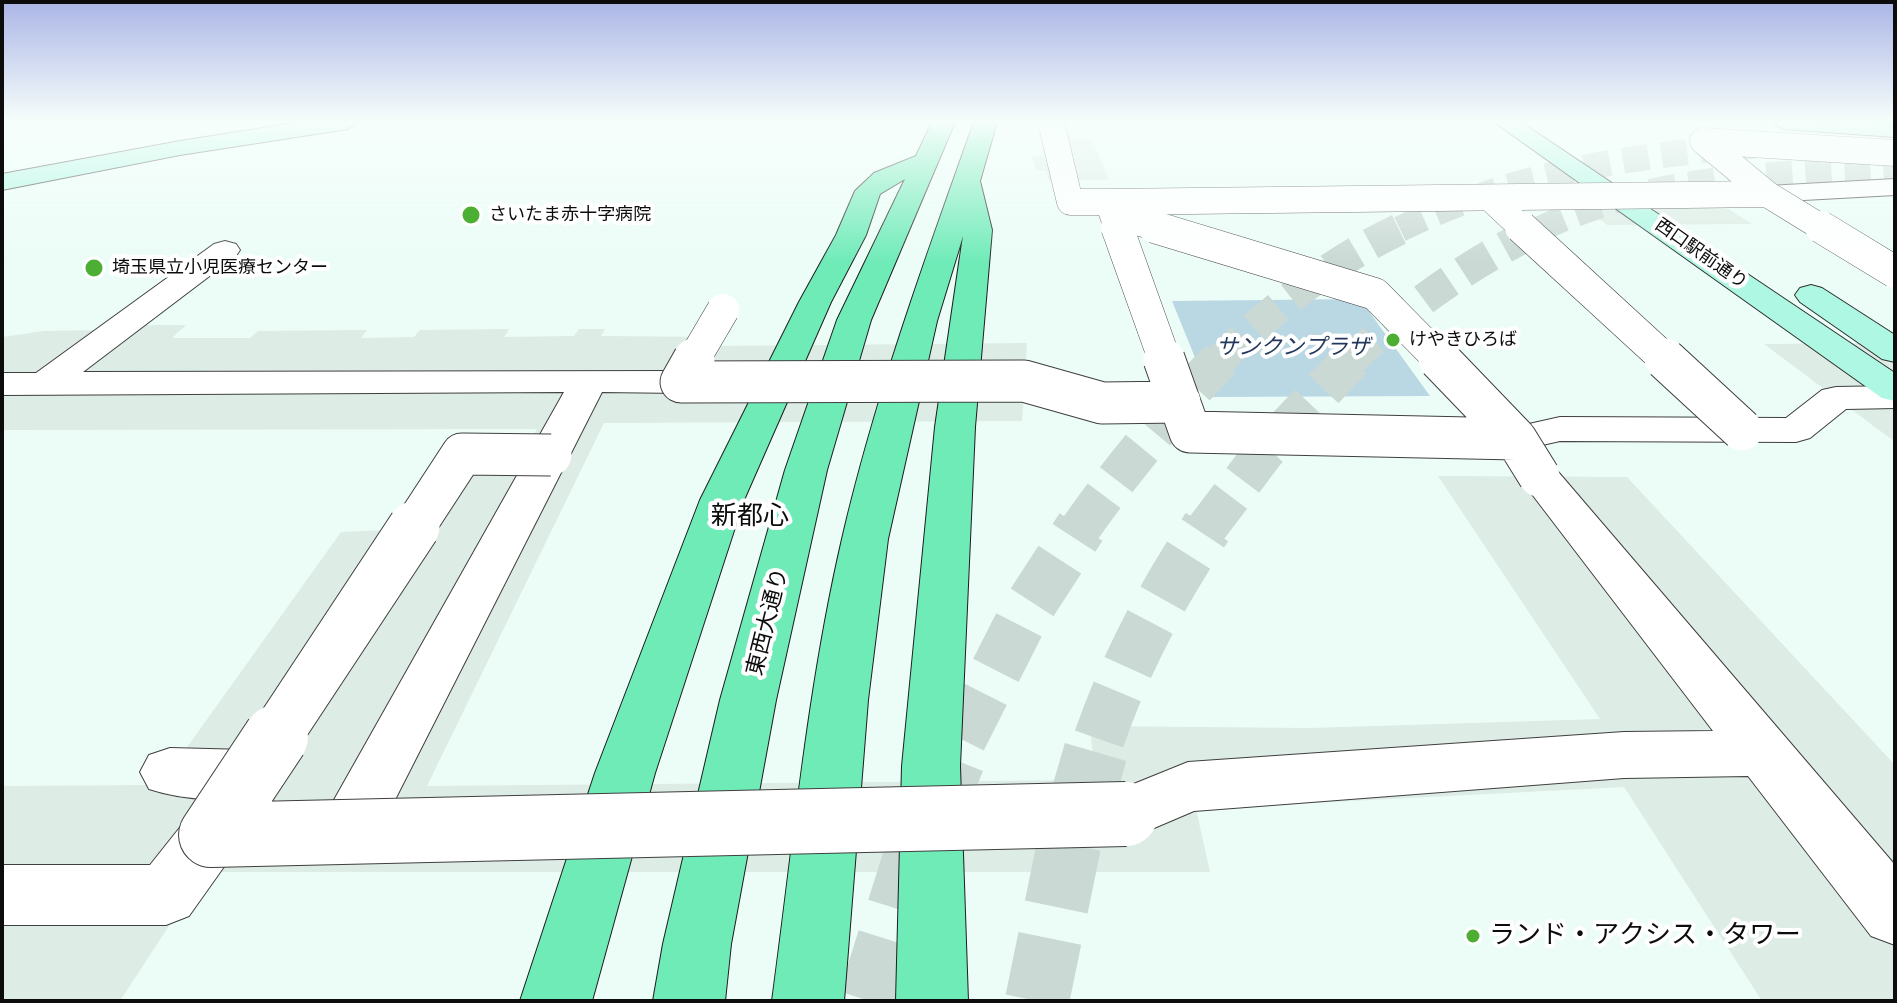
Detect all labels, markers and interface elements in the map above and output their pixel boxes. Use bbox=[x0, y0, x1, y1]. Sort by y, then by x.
marker: さいたま赤十字病院 bbox=[460, 204, 482, 226]
place label: さいたま赤十字病院 bbox=[489, 204, 651, 226]
street label: 西口駅前通り bbox=[1651, 214, 1751, 294]
marker: 埼玉県立小児医療センター bbox=[83, 257, 105, 279]
place label: 埼玉県立小児医療センター bbox=[112, 257, 328, 279]
place label: けやきひろば bbox=[1409, 329, 1517, 351]
marker: けやきひろば bbox=[1384, 331, 1402, 349]
park label: サンクンプラザ bbox=[1216, 335, 1370, 361]
district label: 新都心 bbox=[711, 501, 789, 533]
street label: 東西大通り bbox=[742, 565, 794, 679]
place label: ランド・アクシス・タワー bbox=[1489, 920, 1801, 952]
marker: ランド・アクシス・タワー bbox=[1464, 927, 1482, 945]

